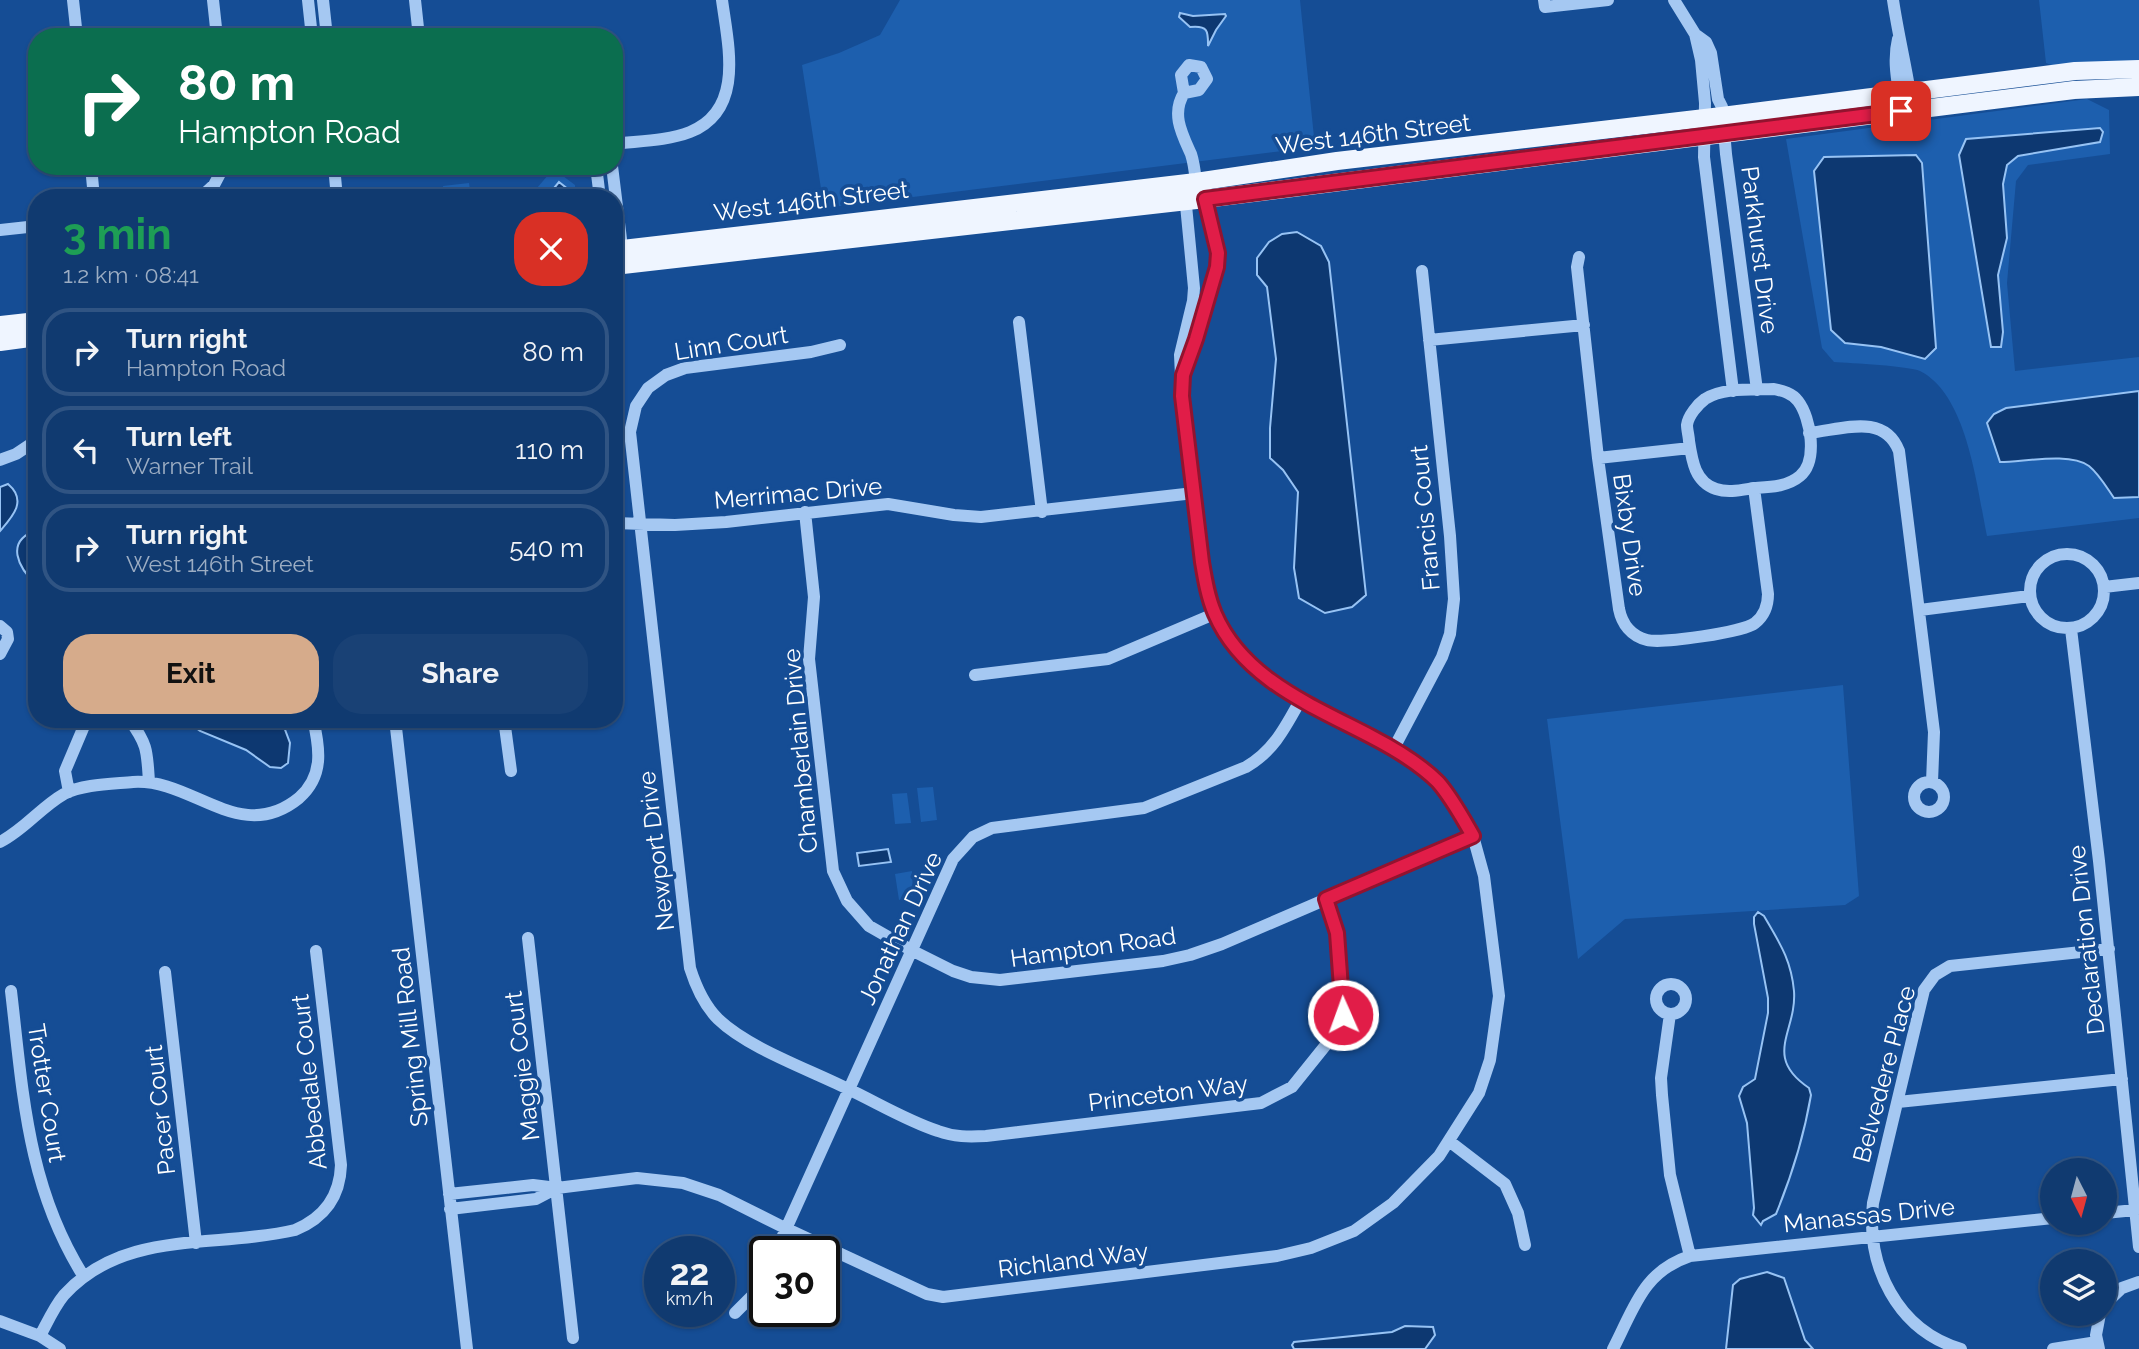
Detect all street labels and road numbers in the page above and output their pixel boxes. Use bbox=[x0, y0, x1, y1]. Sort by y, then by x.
street label: West 146th Street bbox=[1274, 108, 1472, 160]
street label: Parkhurst Drive bbox=[1735, 165, 1785, 335]
street label: West 146th Street bbox=[712, 175, 910, 227]
street label: Linn Court bbox=[672, 320, 790, 366]
street label: Francis Court bbox=[1404, 444, 1446, 592]
street label: Merrimac Drive bbox=[713, 471, 883, 515]
street label: Bixby Drive bbox=[1607, 472, 1653, 598]
street label: Chamberlain Drive bbox=[777, 648, 823, 854]
street label: Newport Drive bbox=[632, 770, 680, 932]
street label: Declaration Drive bbox=[2062, 844, 2110, 1036]
street label: Jonathan Drive bbox=[852, 847, 948, 1009]
street label: Hampton Road bbox=[1008, 921, 1178, 973]
street label: Spring Mill Road bbox=[386, 946, 434, 1128]
street label: Belvedere Place bbox=[1846, 983, 1922, 1165]
street label: Maggie Court bbox=[498, 990, 546, 1142]
street label: Abbedale Court bbox=[285, 993, 333, 1171]
street label: Trotter Court bbox=[22, 1022, 72, 1164]
street label: Pacer Court bbox=[139, 1044, 181, 1176]
street label: Princeton Way bbox=[1087, 1069, 1249, 1117]
street label: Manassas Drive bbox=[1782, 1192, 1956, 1238]
street label: Richland Way bbox=[996, 1236, 1150, 1284]

